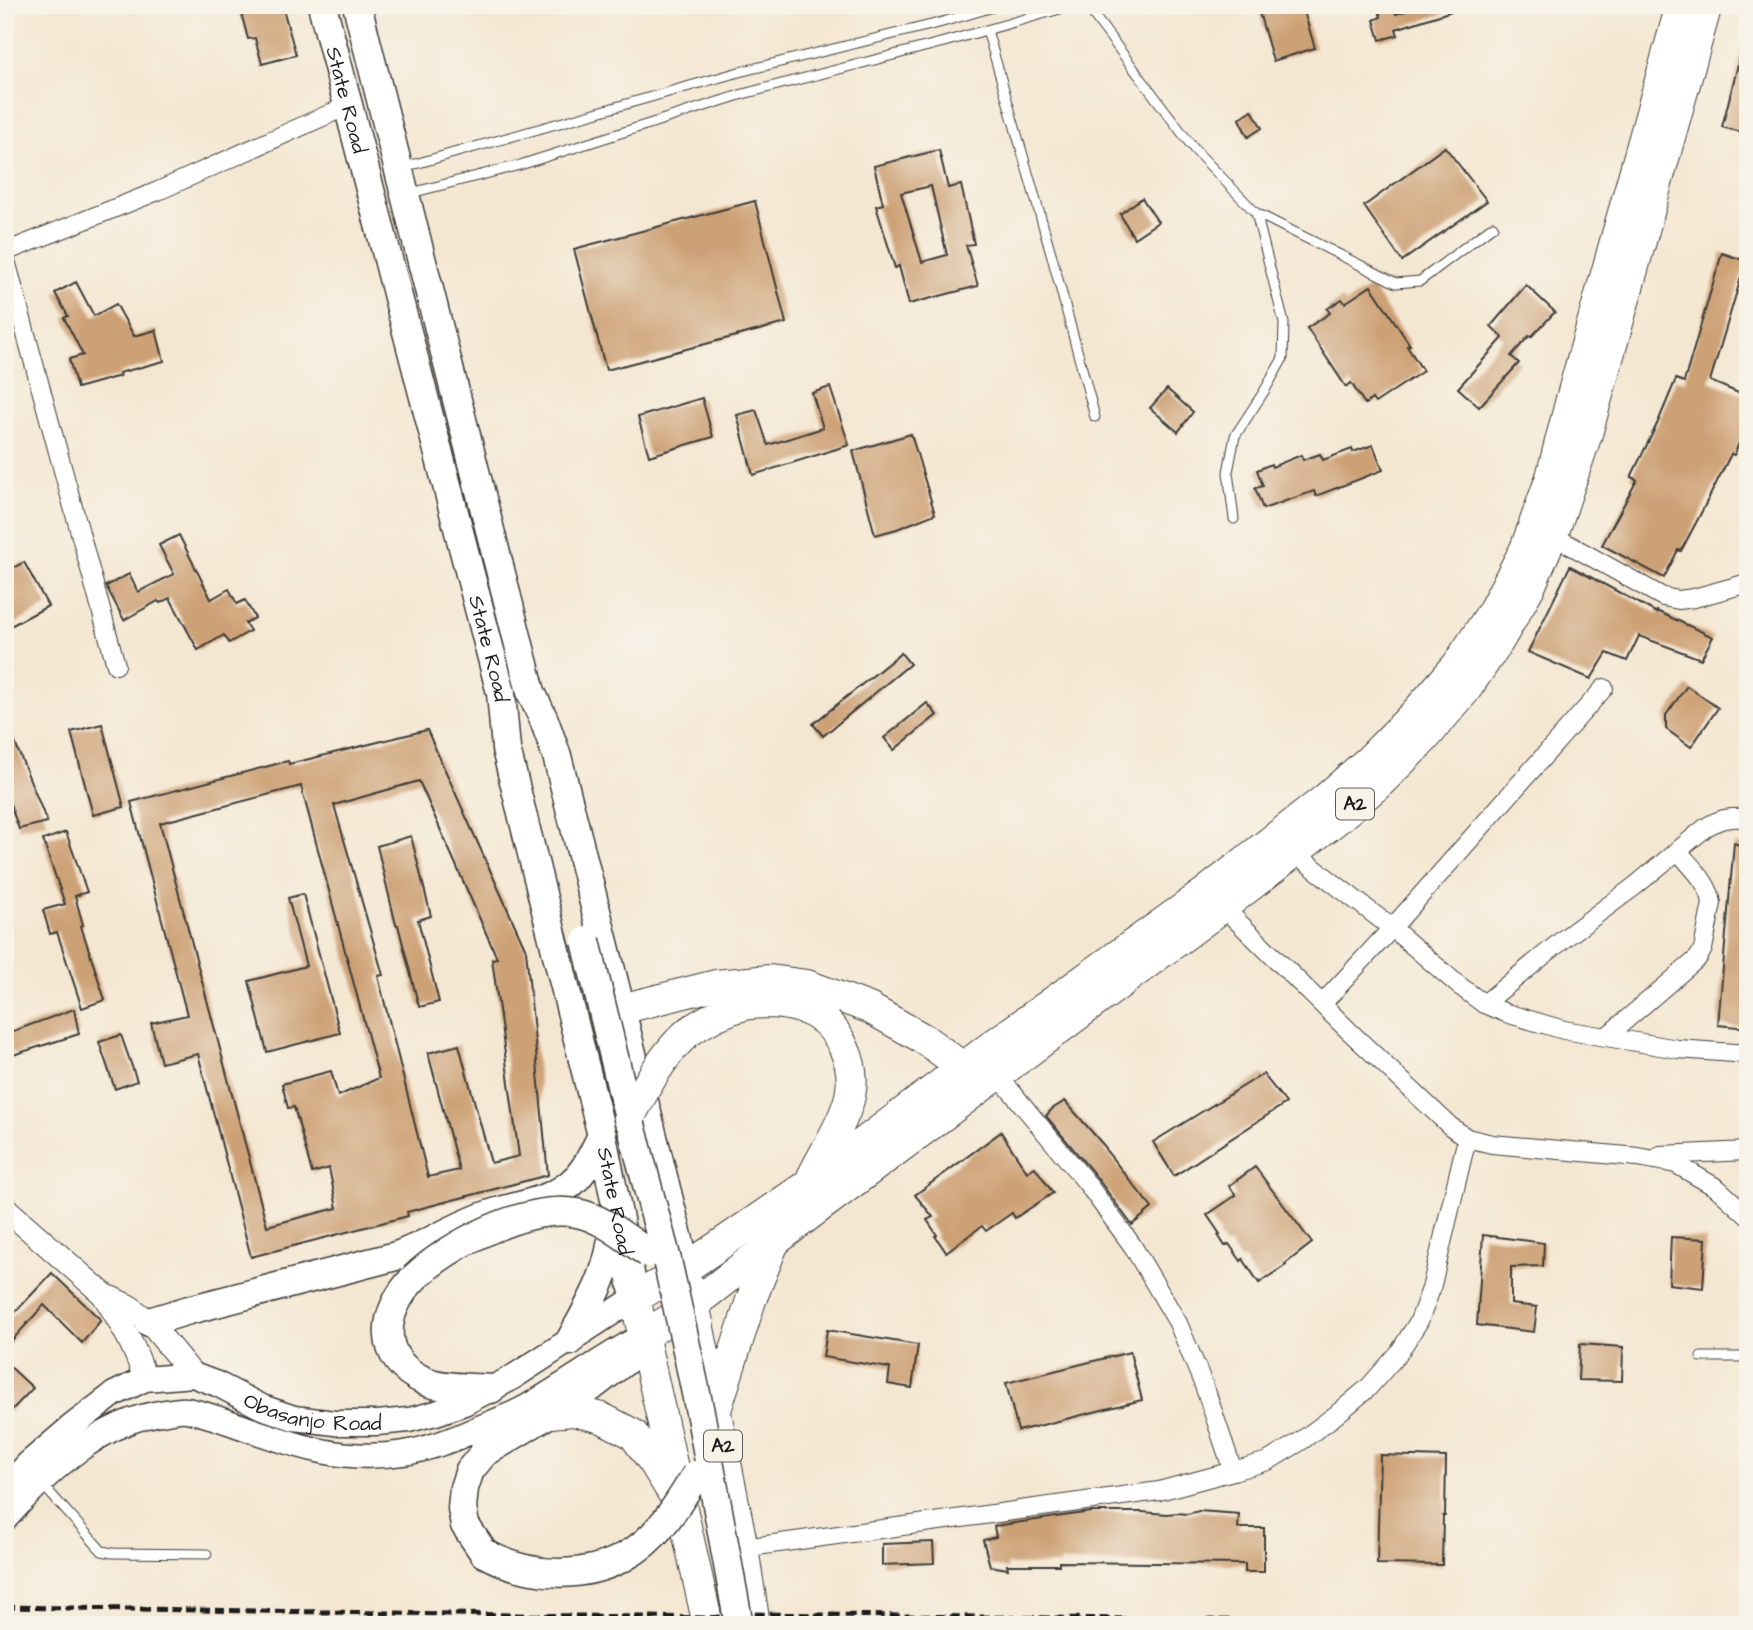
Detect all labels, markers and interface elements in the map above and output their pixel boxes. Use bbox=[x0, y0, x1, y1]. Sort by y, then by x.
street label: State Road bbox=[319, 43, 375, 157]
street label: State Road bbox=[462, 592, 516, 703]
road number: A2 bbox=[1336, 789, 1374, 820]
street label: State Road bbox=[590, 1144, 640, 1257]
street label: Obasanjo Road bbox=[239, 1385, 382, 1438]
road number: A2 bbox=[704, 1430, 742, 1462]

